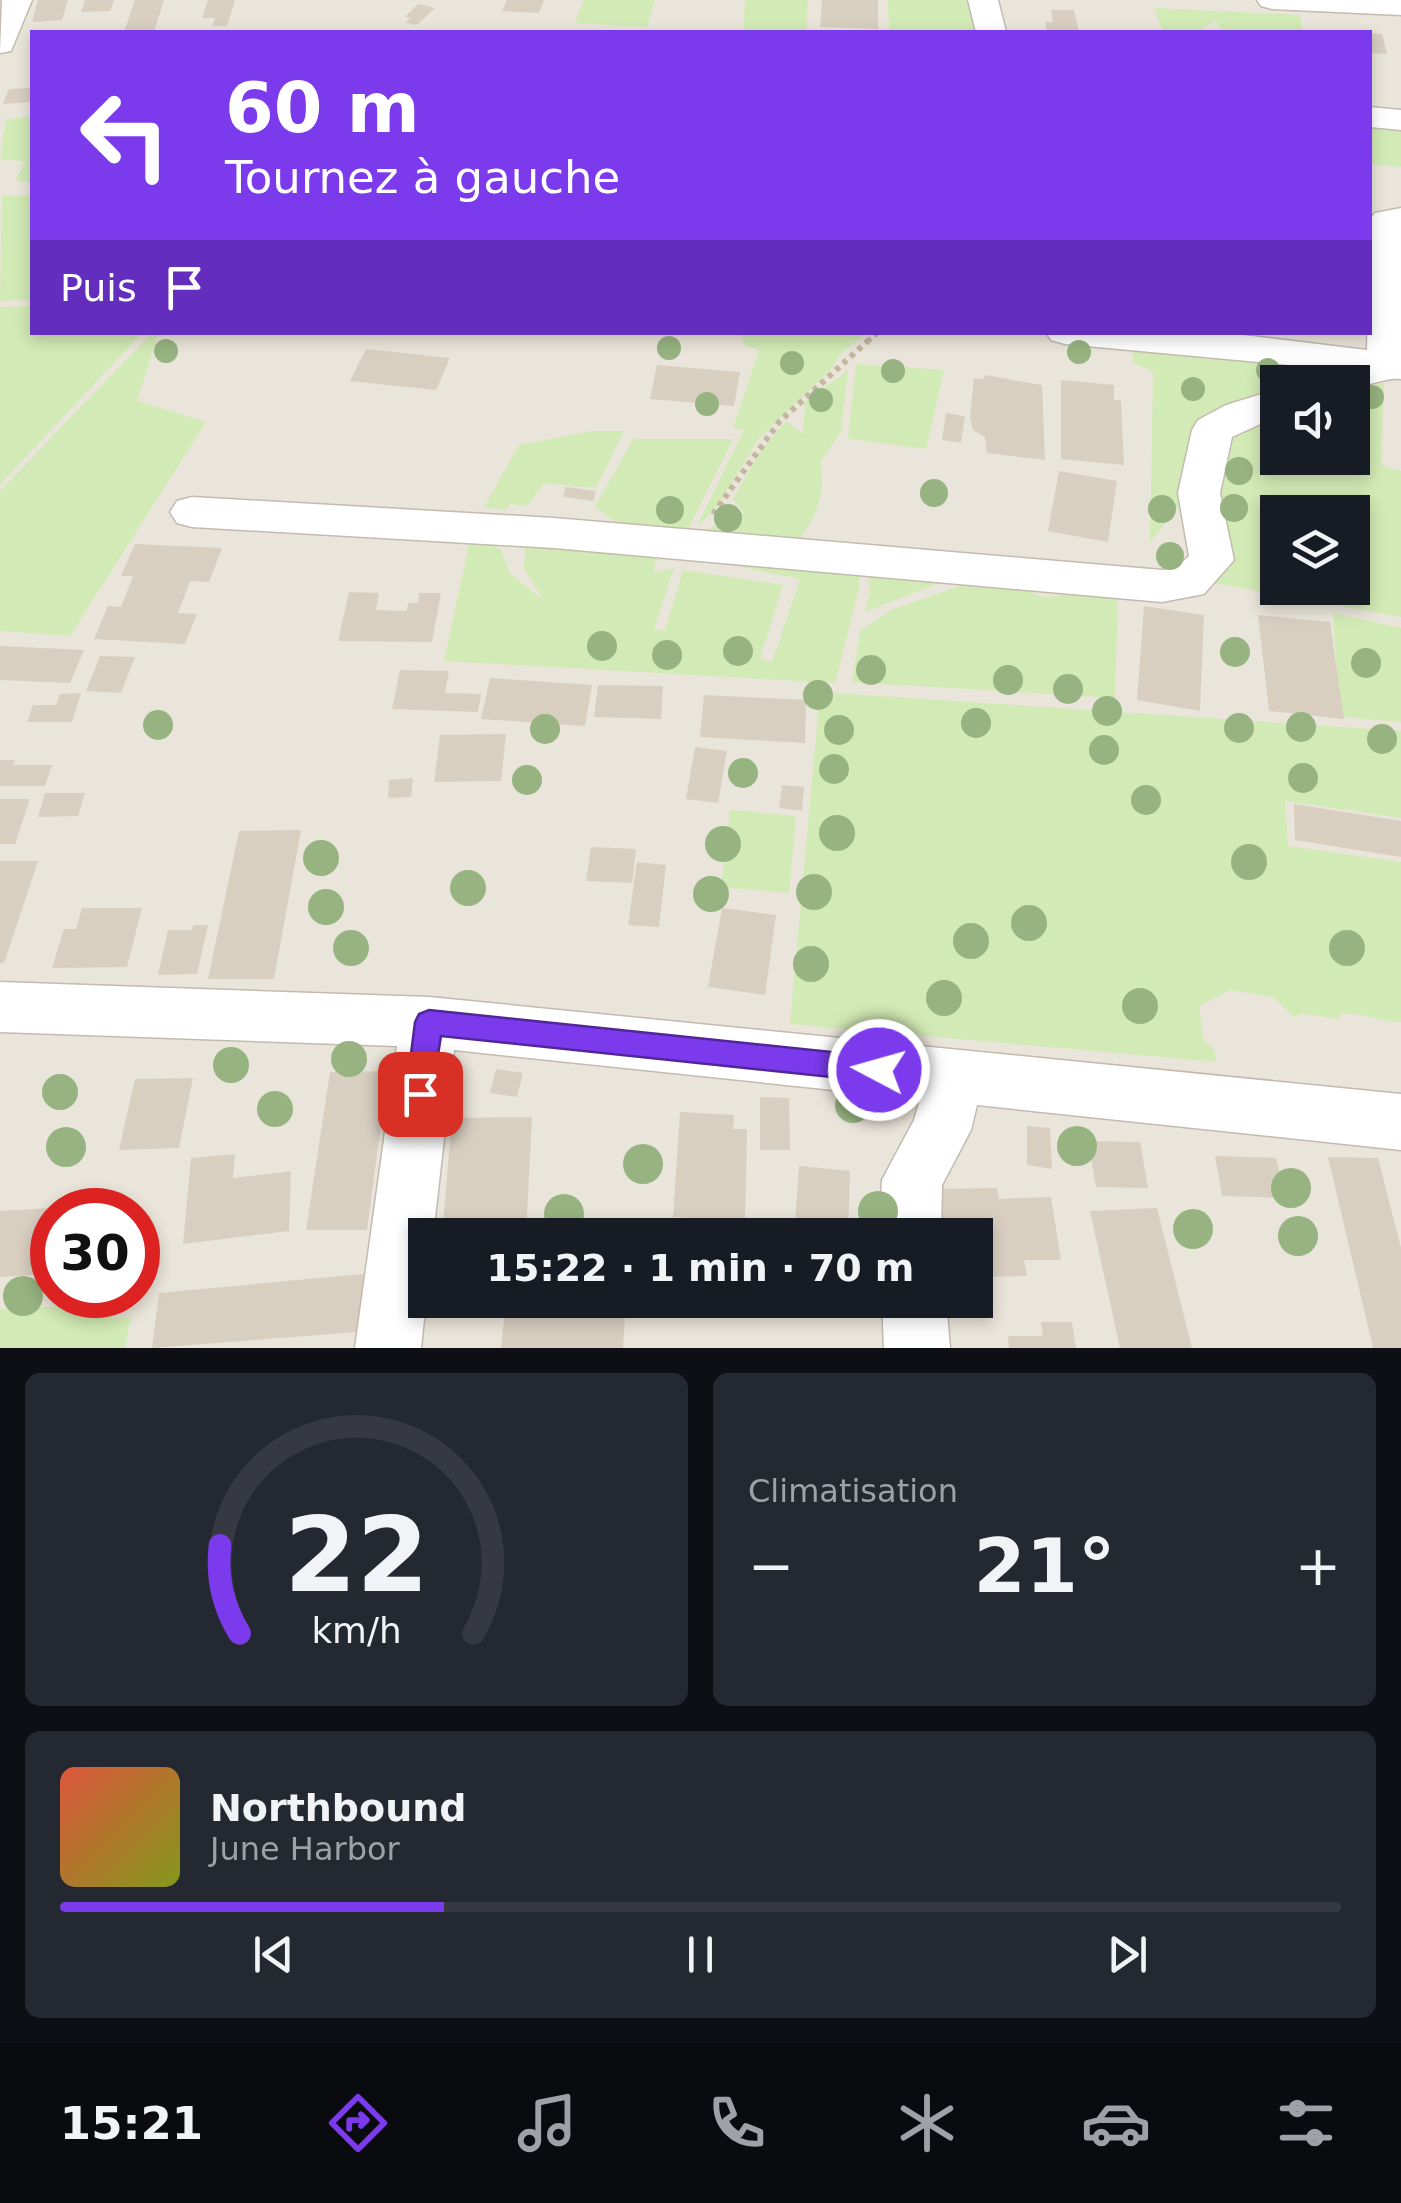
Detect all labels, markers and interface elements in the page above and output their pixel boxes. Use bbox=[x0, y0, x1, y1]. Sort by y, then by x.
text: 60 m bbox=[225, 67, 420, 149]
icon: left bbox=[60, 70, 190, 200]
text: Tournez à gauche bbox=[225, 151, 620, 204]
icon: arrive bbox=[157, 260, 212, 315]
text: Puis bbox=[60, 266, 137, 310]
map controls bbox=[1260, 365, 1370, 605]
button: sound bbox=[1260, 365, 1370, 475]
button: layers bbox=[1260, 495, 1370, 605]
position arrow bbox=[827, 1018, 931, 1122]
pin bbox=[378, 1052, 463, 1137]
icon: arrive bbox=[393, 1067, 448, 1122]
speed limit sign: 30 bbox=[30, 1188, 160, 1318]
text: 15:22 · 1 min · 70 m bbox=[487, 1246, 914, 1290]
text: Climatisation bbox=[748, 1472, 958, 1510]
text: 22 bbox=[284, 1494, 429, 1616]
text: 21° bbox=[974, 1522, 1115, 1610]
text: − bbox=[748, 1534, 794, 1598]
text: + bbox=[1295, 1534, 1341, 1598]
text: km/h bbox=[311, 1610, 402, 1651]
text: Northbound bbox=[210, 1786, 466, 1830]
text: June Harbor bbox=[210, 1830, 400, 1868]
icon: previous bbox=[246, 1927, 301, 1982]
icon: pause bbox=[673, 1927, 728, 1982]
icon: next bbox=[1100, 1927, 1155, 1982]
icon: directions bbox=[323, 2088, 393, 2158]
icon: music bbox=[512, 2088, 582, 2158]
icon: phone bbox=[702, 2088, 772, 2158]
icon: climate bbox=[892, 2088, 962, 2158]
icon: car bbox=[1081, 2088, 1151, 2158]
icon: filters bbox=[1271, 2088, 1341, 2158]
text: 15:21 bbox=[60, 2097, 203, 2150]

